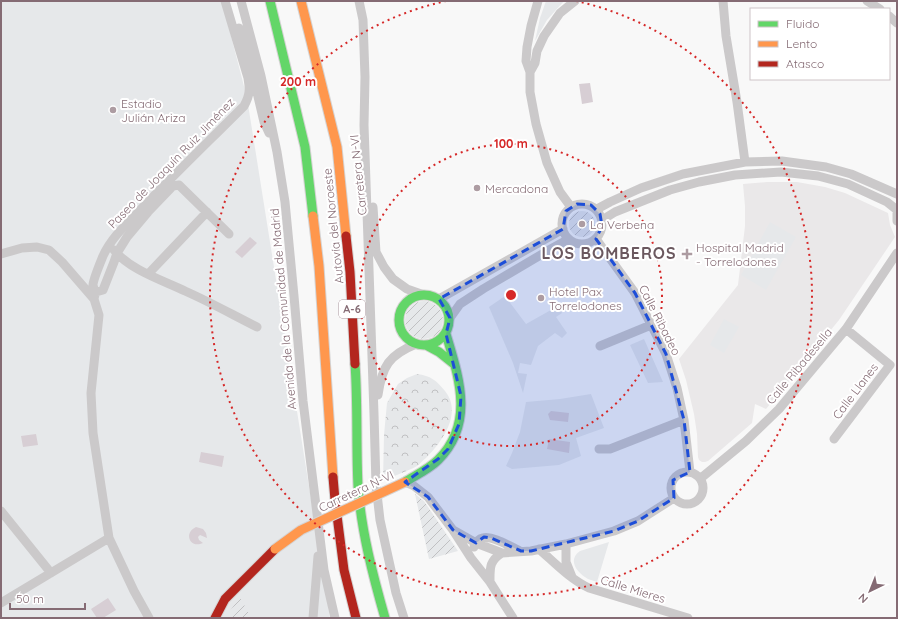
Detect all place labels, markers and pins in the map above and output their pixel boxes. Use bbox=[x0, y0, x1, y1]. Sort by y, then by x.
place label: Estadio Julián Ariza bbox=[121, 96, 185, 125]
marker: Estadio Julián Ariza bbox=[108, 105, 118, 115]
place label: Mercadona bbox=[485, 181, 548, 196]
marker: Mercadona bbox=[472, 183, 482, 193]
place label: La Verbena bbox=[590, 217, 654, 232]
marker: La Verbena bbox=[577, 219, 587, 229]
place label: Hospital Madrid - Torrelodones bbox=[696, 240, 784, 269]
marker: Hospital Madrid - Torrelodones bbox=[681, 248, 693, 260]
place label: Hotel Pax Torrelodones bbox=[549, 284, 622, 313]
centre of rings bbox=[504, 288, 518, 302]
marker: Hotel Pax Torrelodones bbox=[536, 293, 546, 303]

